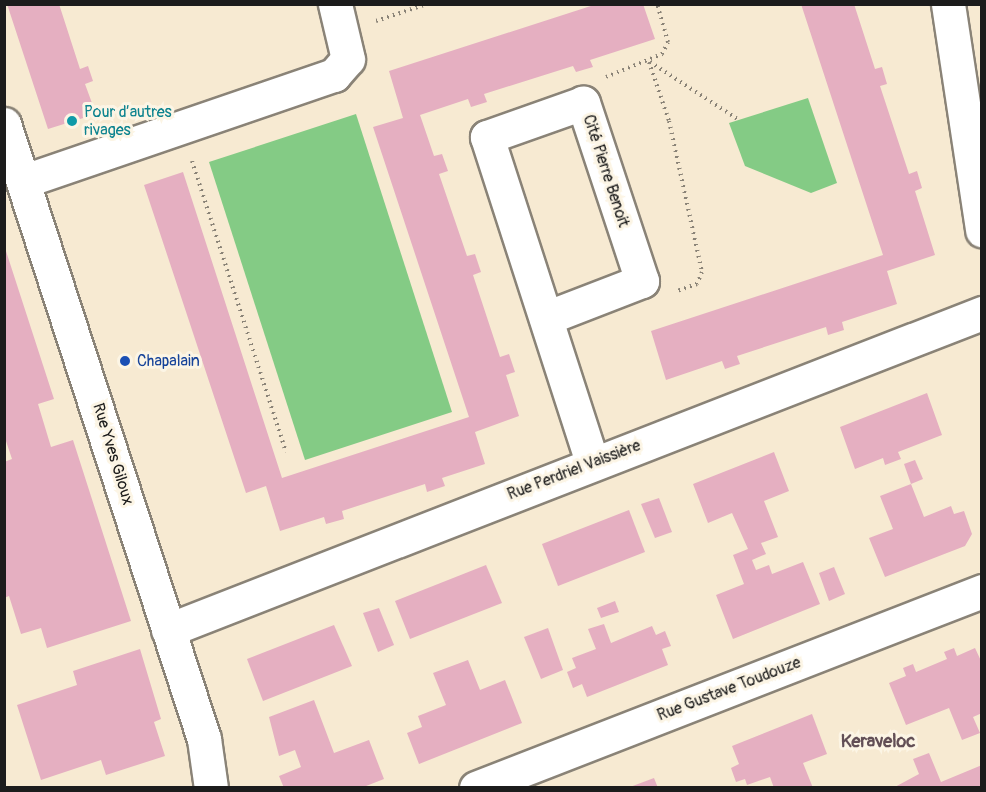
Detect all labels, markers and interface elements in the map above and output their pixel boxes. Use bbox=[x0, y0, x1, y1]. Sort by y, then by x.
place label: Pour d’autres rivages bbox=[84, 102, 172, 140]
street label: Cité Pierre Benoit bbox=[579, 112, 633, 230]
marker: Pour d’autres rivages bbox=[65, 114, 79, 128]
place label: Chapalain bbox=[137, 351, 200, 371]
marker: Chapalain bbox=[118, 354, 132, 368]
street label: Rue Yves Giloux bbox=[88, 401, 138, 507]
street label: Rue Perdriel Vaissière bbox=[505, 436, 643, 504]
street label: Rue Gustave Toudouze bbox=[655, 653, 803, 725]
district label: Keraveloc bbox=[841, 731, 915, 753]

